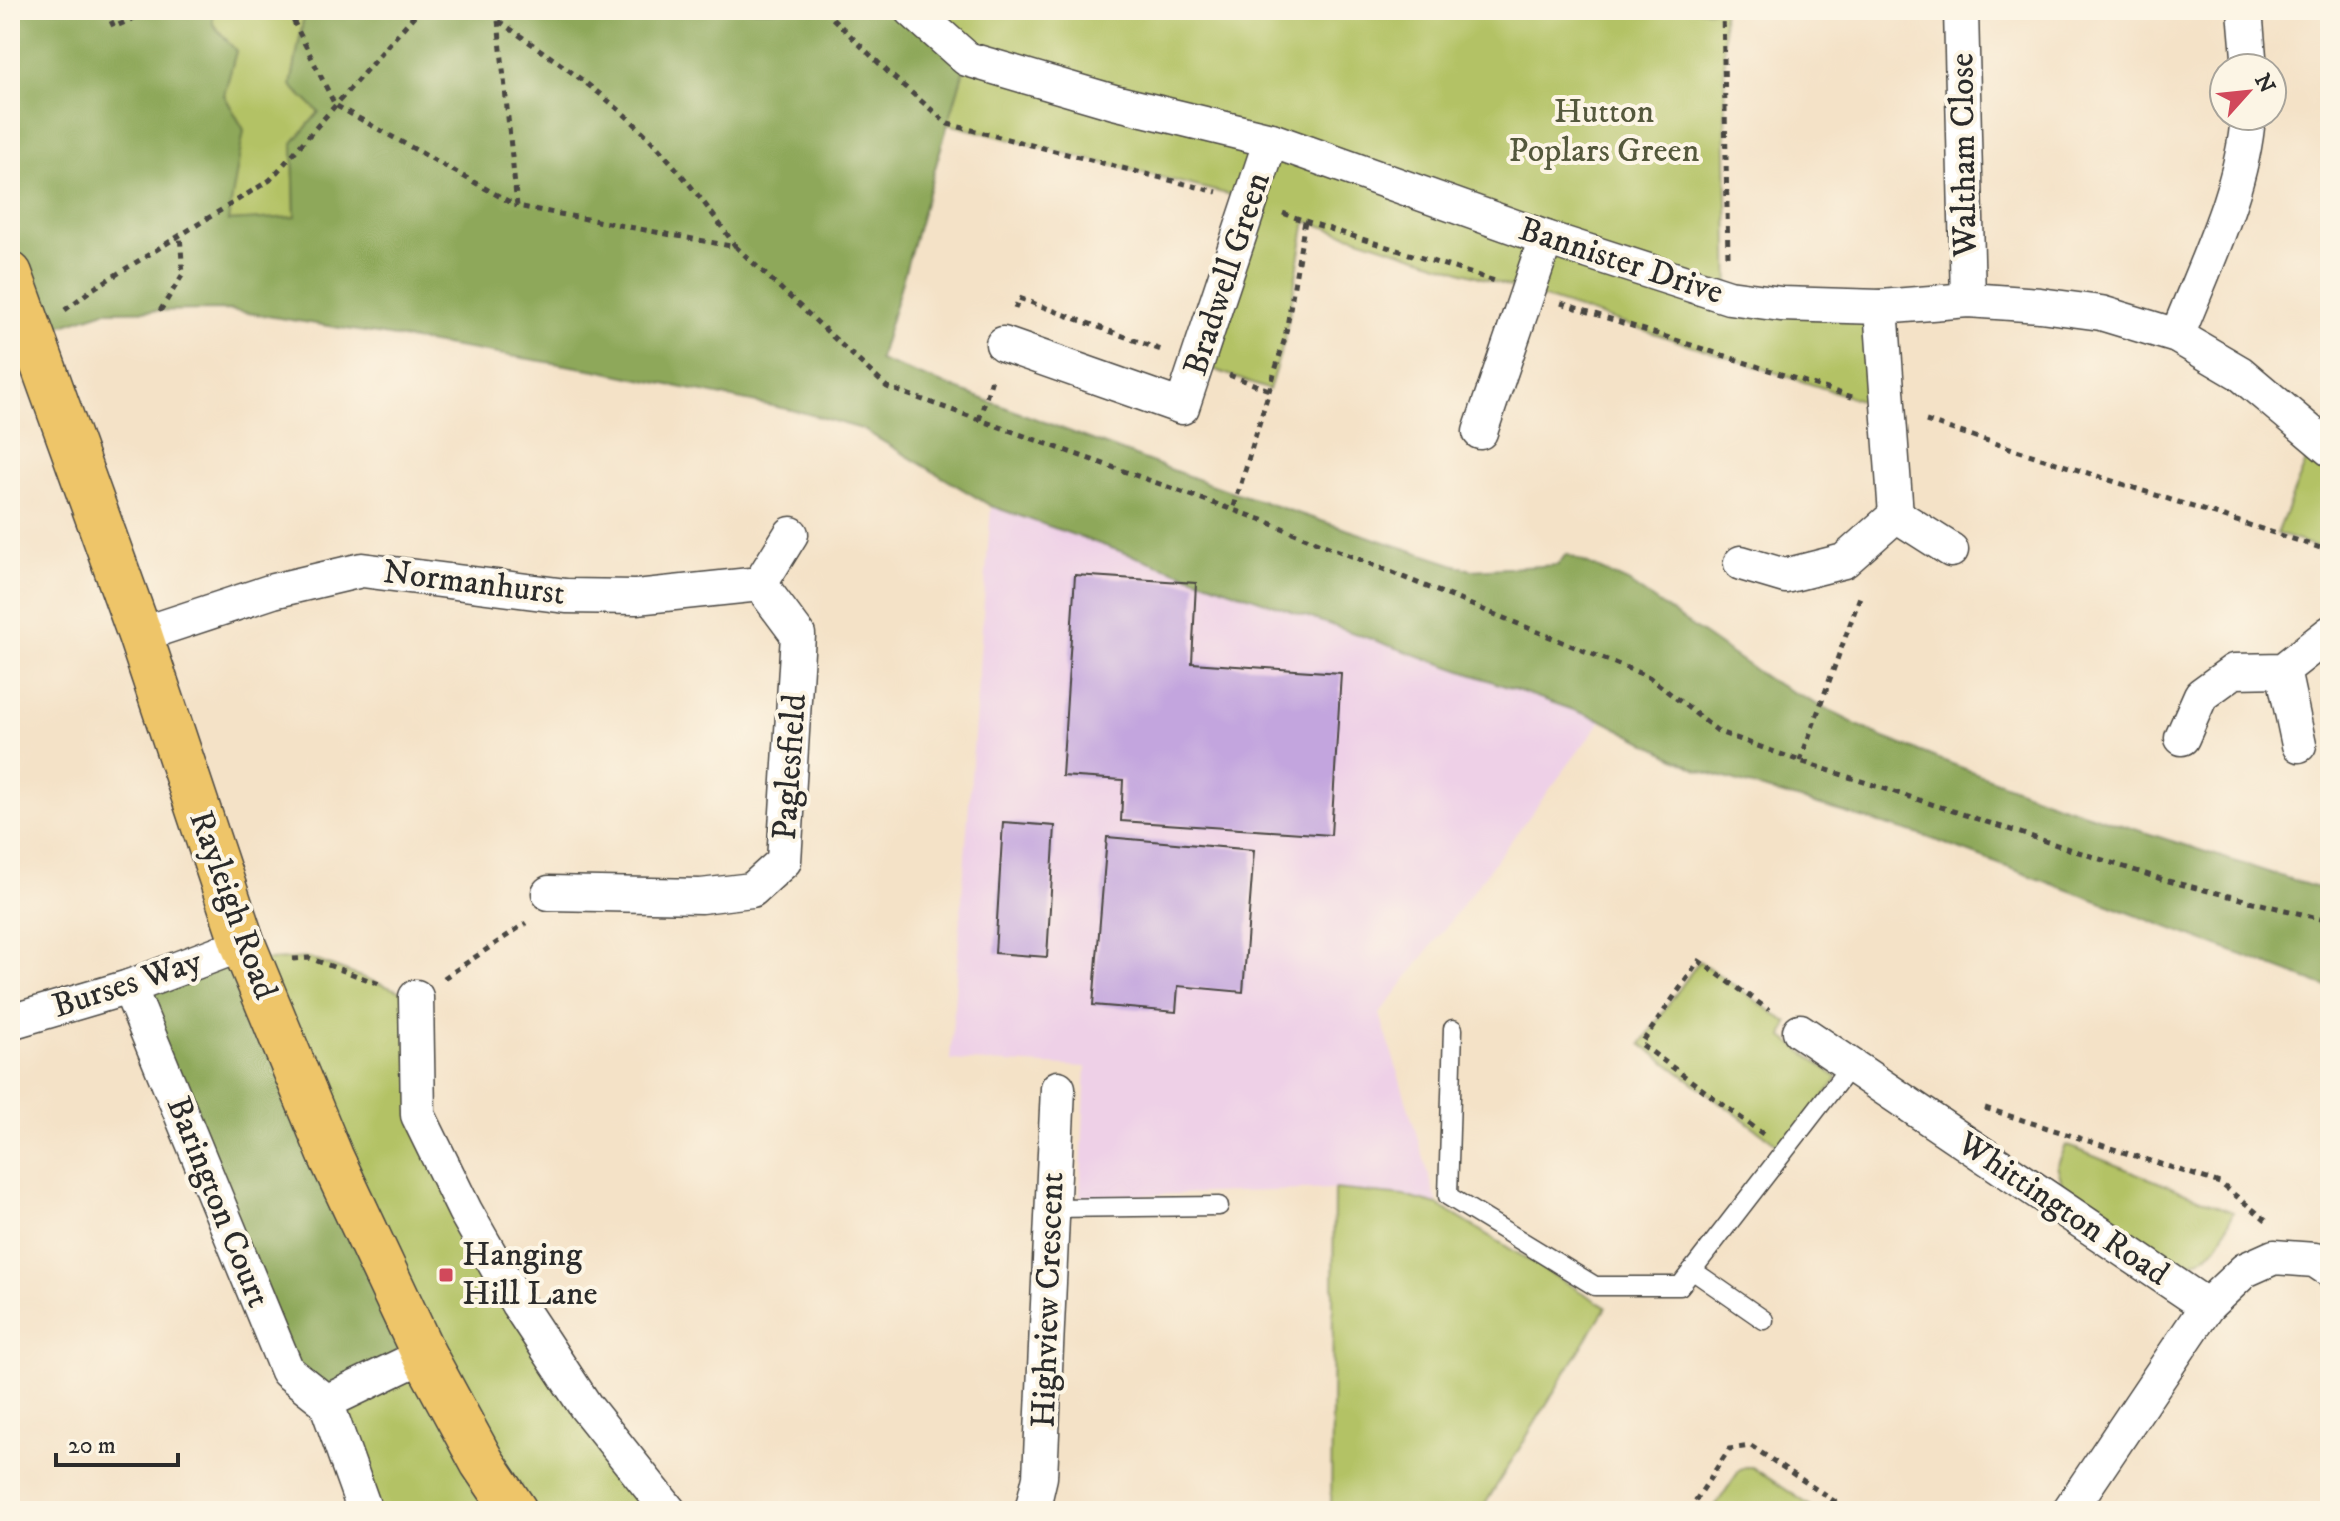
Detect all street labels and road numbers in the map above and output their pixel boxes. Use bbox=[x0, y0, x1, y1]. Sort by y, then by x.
street label: Waltham Close bbox=[1941, 52, 1987, 259]
street label: Bradwell Green bbox=[1174, 167, 1280, 381]
street label: Bannister Drive bbox=[1514, 208, 1728, 314]
street label: Normanhurst bbox=[381, 551, 567, 615]
street label: Paglesfield bbox=[764, 692, 816, 842]
street label: Rayleigh Road bbox=[180, 805, 287, 1005]
street label: Burses Way bbox=[47, 940, 208, 1028]
street label: Barington Court bbox=[157, 1091, 279, 1313]
street label: Whittington Road bbox=[1948, 1122, 2177, 1295]
street label: Highview Crescent bbox=[1023, 1171, 1073, 1429]

